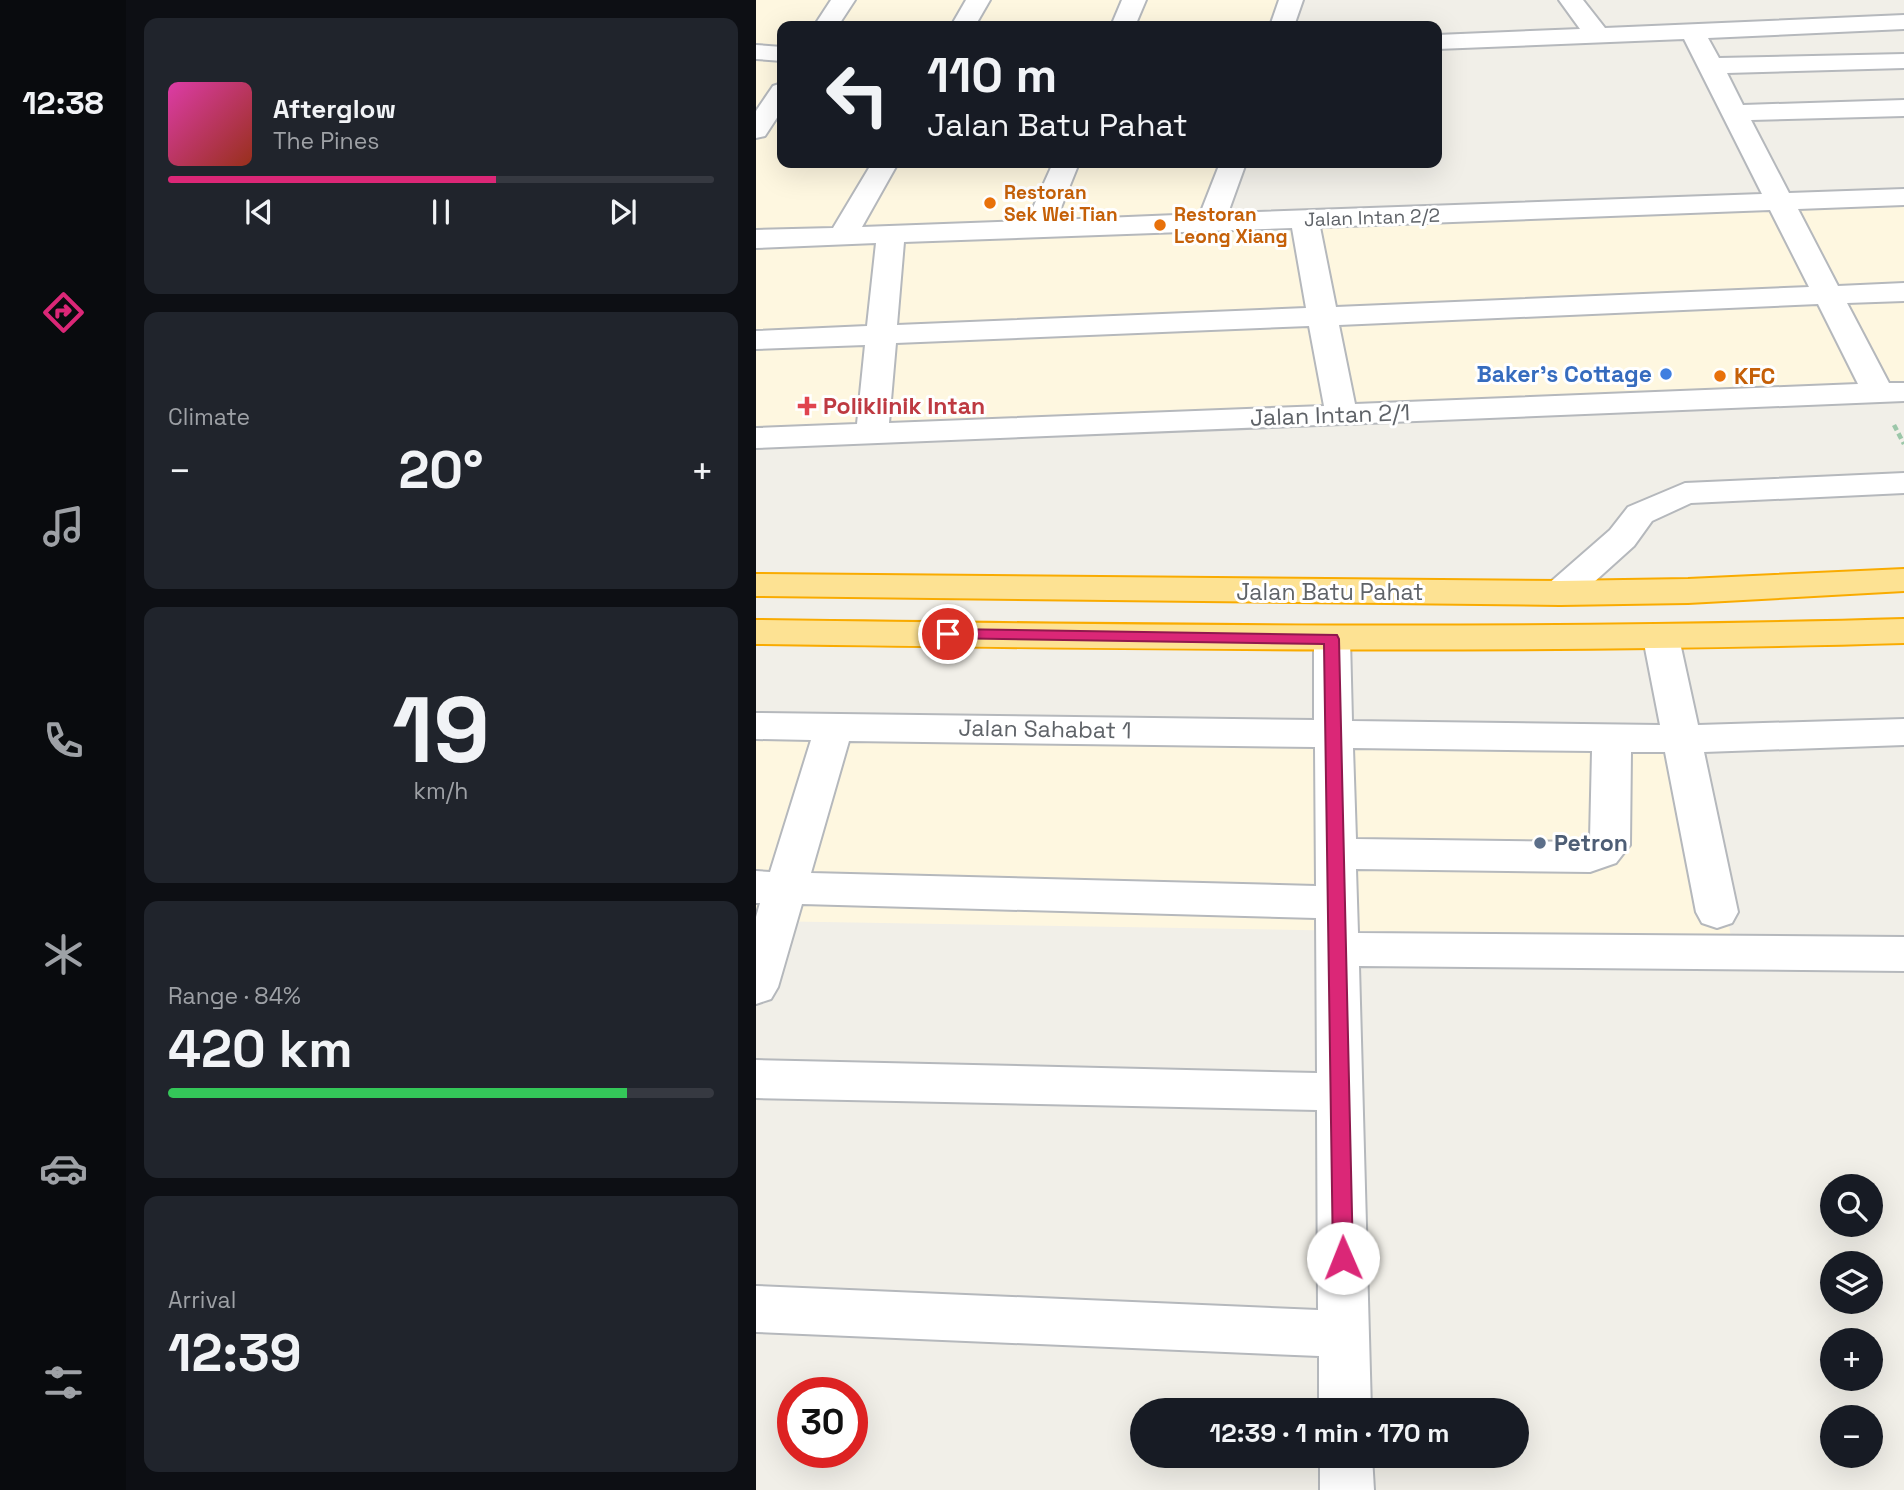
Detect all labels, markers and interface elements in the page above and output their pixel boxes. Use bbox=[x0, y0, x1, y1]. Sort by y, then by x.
text: 110 m bbox=[927, 44, 1057, 106]
icon: left bbox=[812, 49, 903, 140]
text: 12:38 bbox=[22, 83, 104, 123]
text: Afterglow bbox=[273, 92, 396, 126]
text: Jalan Batu Pahat bbox=[927, 105, 1188, 145]
text: The Pines bbox=[273, 126, 379, 156]
place label: Restoran Sek Wei Tian bbox=[1004, 180, 1118, 227]
icon: previous bbox=[240, 193, 278, 231]
icon: pause bbox=[422, 193, 460, 231]
icon: next bbox=[604, 193, 642, 231]
marker: Restoran Sek Wei Tian bbox=[982, 195, 998, 211]
place label: Restoran Leong Xiang bbox=[1174, 202, 1288, 249]
street label: Jalan Intan 2/2 bbox=[1304, 203, 1440, 232]
marker: Restoran Leong Xiang bbox=[1152, 217, 1168, 233]
icon: directions bbox=[39, 288, 88, 337]
place label: Baker's Cottage bbox=[1476, 359, 1652, 389]
place label: KFC bbox=[1734, 361, 1775, 391]
marker: Baker's Cottage bbox=[1658, 366, 1674, 382]
marker: KFC bbox=[1712, 368, 1728, 384]
place label: Poliklinik Intan bbox=[823, 391, 985, 421]
marker: Poliklinik Intan bbox=[797, 396, 817, 416]
street label: Jalan Intan 2/1 bbox=[1249, 397, 1411, 433]
text: Climate bbox=[168, 402, 250, 432]
text: 20° bbox=[398, 437, 484, 503]
text: − bbox=[168, 447, 192, 495]
text: + bbox=[690, 447, 714, 495]
icon: music bbox=[39, 502, 88, 551]
street label: Jalan Batu Pahat bbox=[1236, 577, 1424, 607]
pin bbox=[918, 604, 978, 664]
icon: arrive bbox=[929, 615, 967, 653]
text: 19 bbox=[392, 672, 490, 789]
street label: Jalan Sahabat 1 bbox=[958, 712, 1132, 746]
icon: phone bbox=[39, 716, 88, 765]
text: km/h bbox=[414, 776, 468, 806]
place label: Petron bbox=[1554, 828, 1628, 858]
marker: Petron bbox=[1532, 835, 1548, 851]
icon: climate bbox=[39, 930, 88, 979]
text: Range · 84% bbox=[168, 981, 301, 1011]
text: 420 km bbox=[168, 1016, 353, 1082]
icon: car bbox=[39, 1144, 88, 1193]
map controls bbox=[1820, 1174, 1883, 1468]
button: search bbox=[1820, 1174, 1883, 1237]
position arrow bbox=[1306, 1221, 1380, 1295]
button: layers bbox=[1820, 1251, 1883, 1314]
text: Arrival bbox=[168, 1285, 236, 1315]
text: 12:39 bbox=[168, 1320, 302, 1386]
button: + bbox=[1820, 1328, 1883, 1391]
icon: filters bbox=[39, 1358, 88, 1407]
speed limit sign: 30 bbox=[777, 1377, 868, 1468]
button: − bbox=[1820, 1405, 1883, 1468]
text: 12:39 · 1 min · 170 m bbox=[1210, 1416, 1449, 1450]

